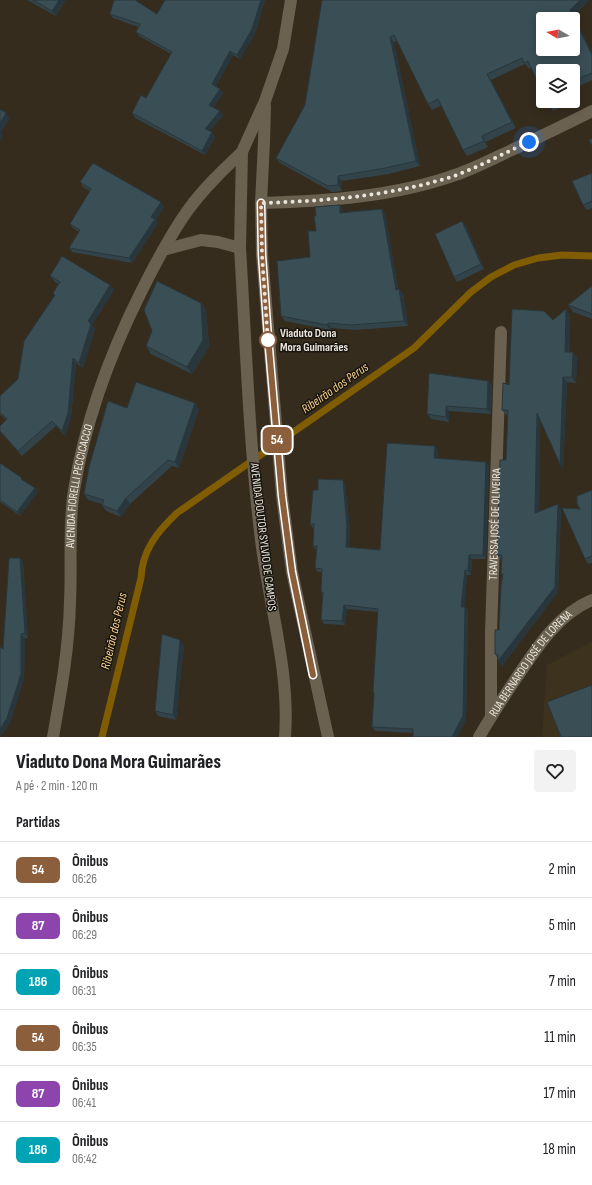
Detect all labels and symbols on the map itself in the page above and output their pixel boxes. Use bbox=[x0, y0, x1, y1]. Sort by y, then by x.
north arrow bbox=[536, 12, 580, 56]
your location bbox=[519, 132, 539, 152]
place label: Viaduto Dona Mora Guimarães bbox=[280, 326, 349, 355]
marker: Viaduto Dona Mora Guimarães bbox=[259, 331, 277, 349]
water label: Ribeirão dos Perus bbox=[298, 359, 372, 417]
street label: AVENIDA FIORELLI PECCICACCO bbox=[63, 422, 96, 549]
line badge: 54 bbox=[259, 427, 295, 453]
street label: AVENIDA DOUTOR SYLVIO DE CAMPOS bbox=[246, 461, 280, 612]
street label: TRAVESSA JOSÉ DE OLIVEIRA bbox=[485, 467, 504, 580]
water label: Ribeirão dos Perus bbox=[97, 591, 131, 671]
street label: RUA BERNARDO JOSÉ DE LORENA bbox=[486, 606, 576, 719]

